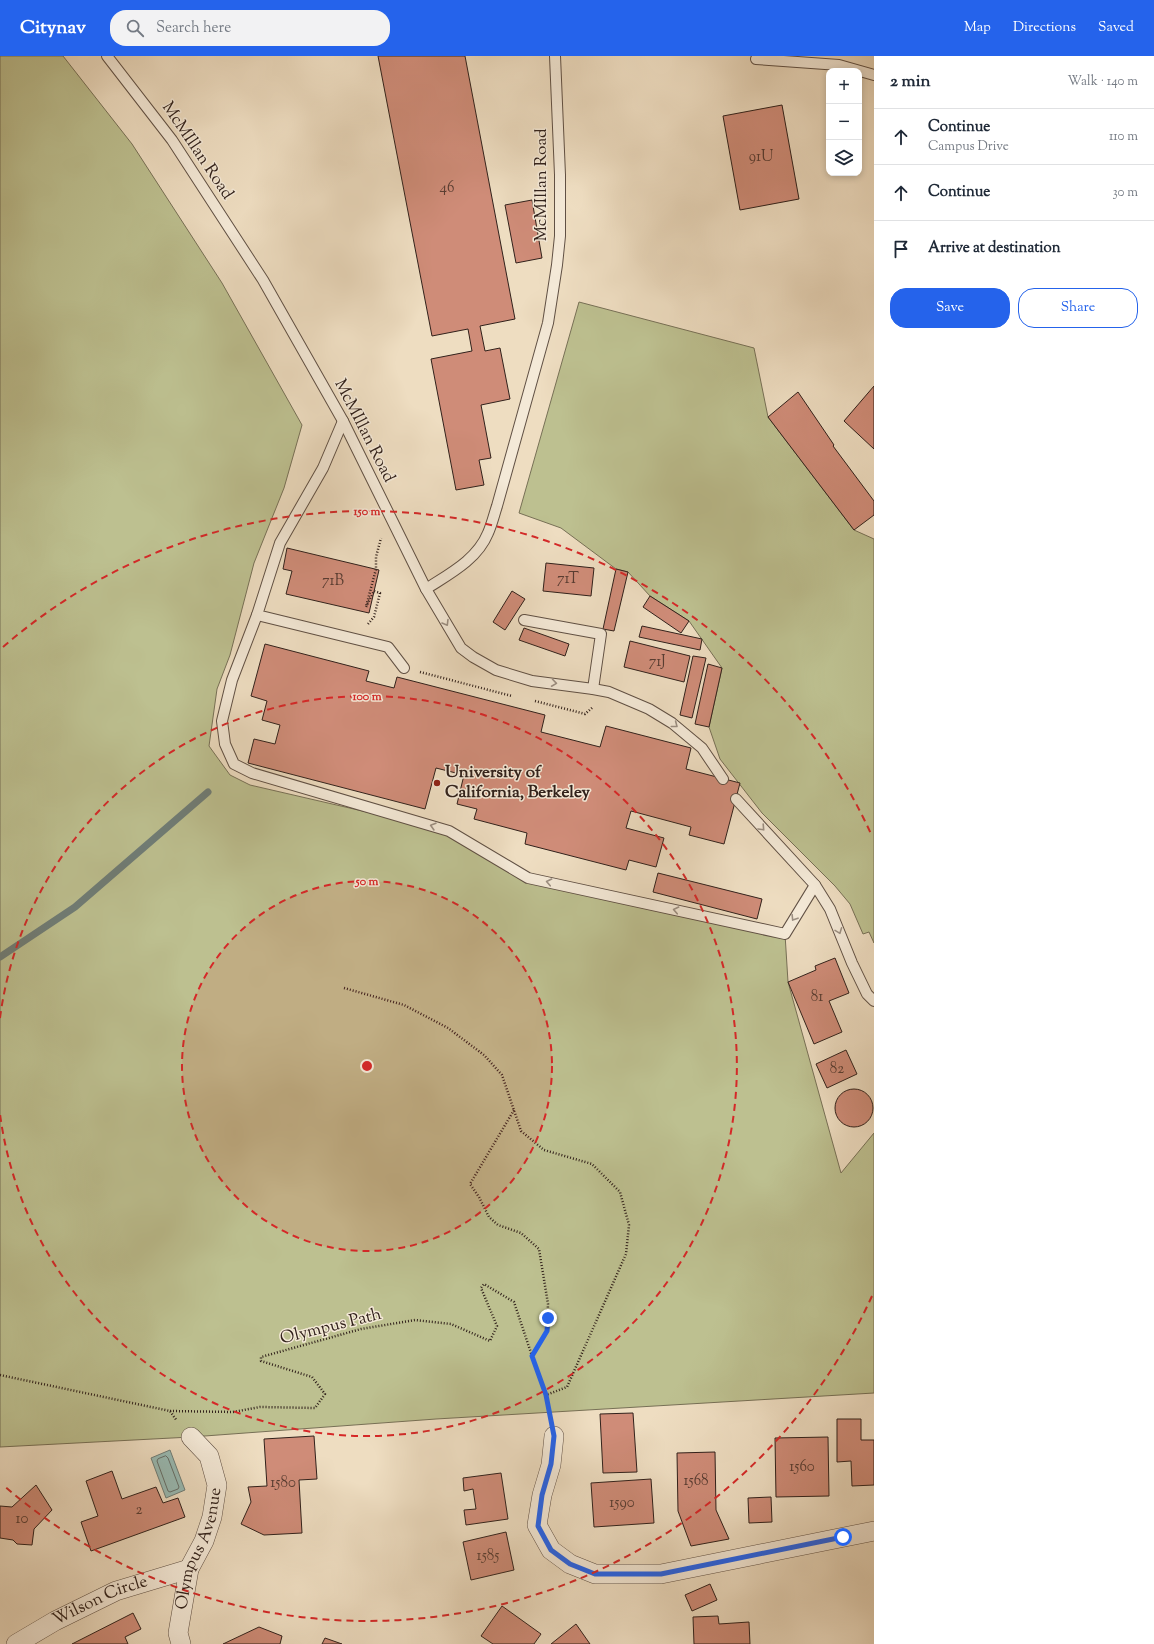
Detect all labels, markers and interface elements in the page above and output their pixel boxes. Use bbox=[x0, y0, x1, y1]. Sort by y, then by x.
search box bbox=[110, 10, 390, 46]
text: Citynav bbox=[20, 15, 86, 42]
icon: search bbox=[124, 17, 146, 39]
text: Search here bbox=[156, 18, 231, 39]
text: Map bbox=[964, 18, 991, 38]
text: Directions bbox=[1013, 18, 1076, 38]
text: Saved bbox=[1098, 18, 1134, 38]
map controls bbox=[826, 68, 862, 176]
button: + bbox=[826, 68, 862, 104]
text: 2 min bbox=[890, 70, 931, 94]
text: Walk · 140 m bbox=[1067, 73, 1138, 91]
street label: McMIllan Road bbox=[155, 97, 239, 205]
button: − bbox=[826, 104, 862, 140]
text: Continue bbox=[928, 117, 990, 138]
icon: ahead bbox=[890, 126, 912, 148]
street label: McMIllan Road bbox=[530, 128, 554, 242]
text: 110 m bbox=[1109, 128, 1138, 146]
text: Campus Drive bbox=[928, 138, 1009, 156]
button: layers bbox=[826, 140, 862, 176]
house number: 91U bbox=[749, 147, 773, 168]
house number: 46 bbox=[440, 178, 454, 199]
icon: ahead bbox=[890, 182, 912, 204]
text: Continue bbox=[928, 182, 990, 203]
text: 30 m bbox=[1112, 184, 1138, 202]
icon: arrive bbox=[890, 238, 912, 260]
text: Arrive at destination bbox=[928, 238, 1061, 259]
button: Save bbox=[890, 288, 1010, 328]
button: Share bbox=[1018, 288, 1138, 328]
street label: McMIllan Road bbox=[328, 375, 401, 487]
text: 150 m bbox=[352, 503, 381, 521]
house number: 71T bbox=[557, 569, 579, 590]
house number: 71B bbox=[322, 571, 345, 592]
one-way arrow bbox=[441, 619, 449, 626]
house number: 71J bbox=[649, 652, 666, 673]
one-way arrow bbox=[550, 679, 557, 688]
text: 100 m bbox=[351, 688, 382, 706]
one-way arrow bbox=[670, 720, 677, 727]
place label: University of California, Berkeley bbox=[445, 761, 591, 805]
marker: University of California, Berkeley bbox=[432, 778, 442, 788]
one-way arrow bbox=[429, 822, 436, 831]
one-way arrow bbox=[758, 823, 765, 831]
text: 50 m bbox=[355, 873, 379, 891]
one-way arrow bbox=[546, 879, 552, 887]
one-way arrow bbox=[673, 906, 679, 914]
one-way arrow bbox=[792, 914, 799, 921]
one-way arrow bbox=[835, 928, 843, 935]
house number: 81 bbox=[811, 987, 823, 1008]
centre of rings bbox=[360, 1059, 374, 1073]
house number: 82 bbox=[830, 1059, 844, 1080]
street label: Olympus Path bbox=[278, 1303, 384, 1351]
route end bbox=[539, 1309, 557, 1327]
house number: 1560 bbox=[789, 1457, 815, 1478]
house number: 1568 bbox=[683, 1471, 709, 1492]
house number: 1580 bbox=[270, 1473, 296, 1494]
street label: Olympus Avenue bbox=[170, 1486, 228, 1612]
house number: 1590 bbox=[609, 1493, 635, 1514]
house number: 2 bbox=[135, 1500, 143, 1521]
house number: 10 bbox=[16, 1509, 29, 1530]
route start bbox=[834, 1528, 852, 1546]
house number: 1585 bbox=[477, 1546, 499, 1567]
street label: Wilson Circle bbox=[49, 1570, 151, 1632]

